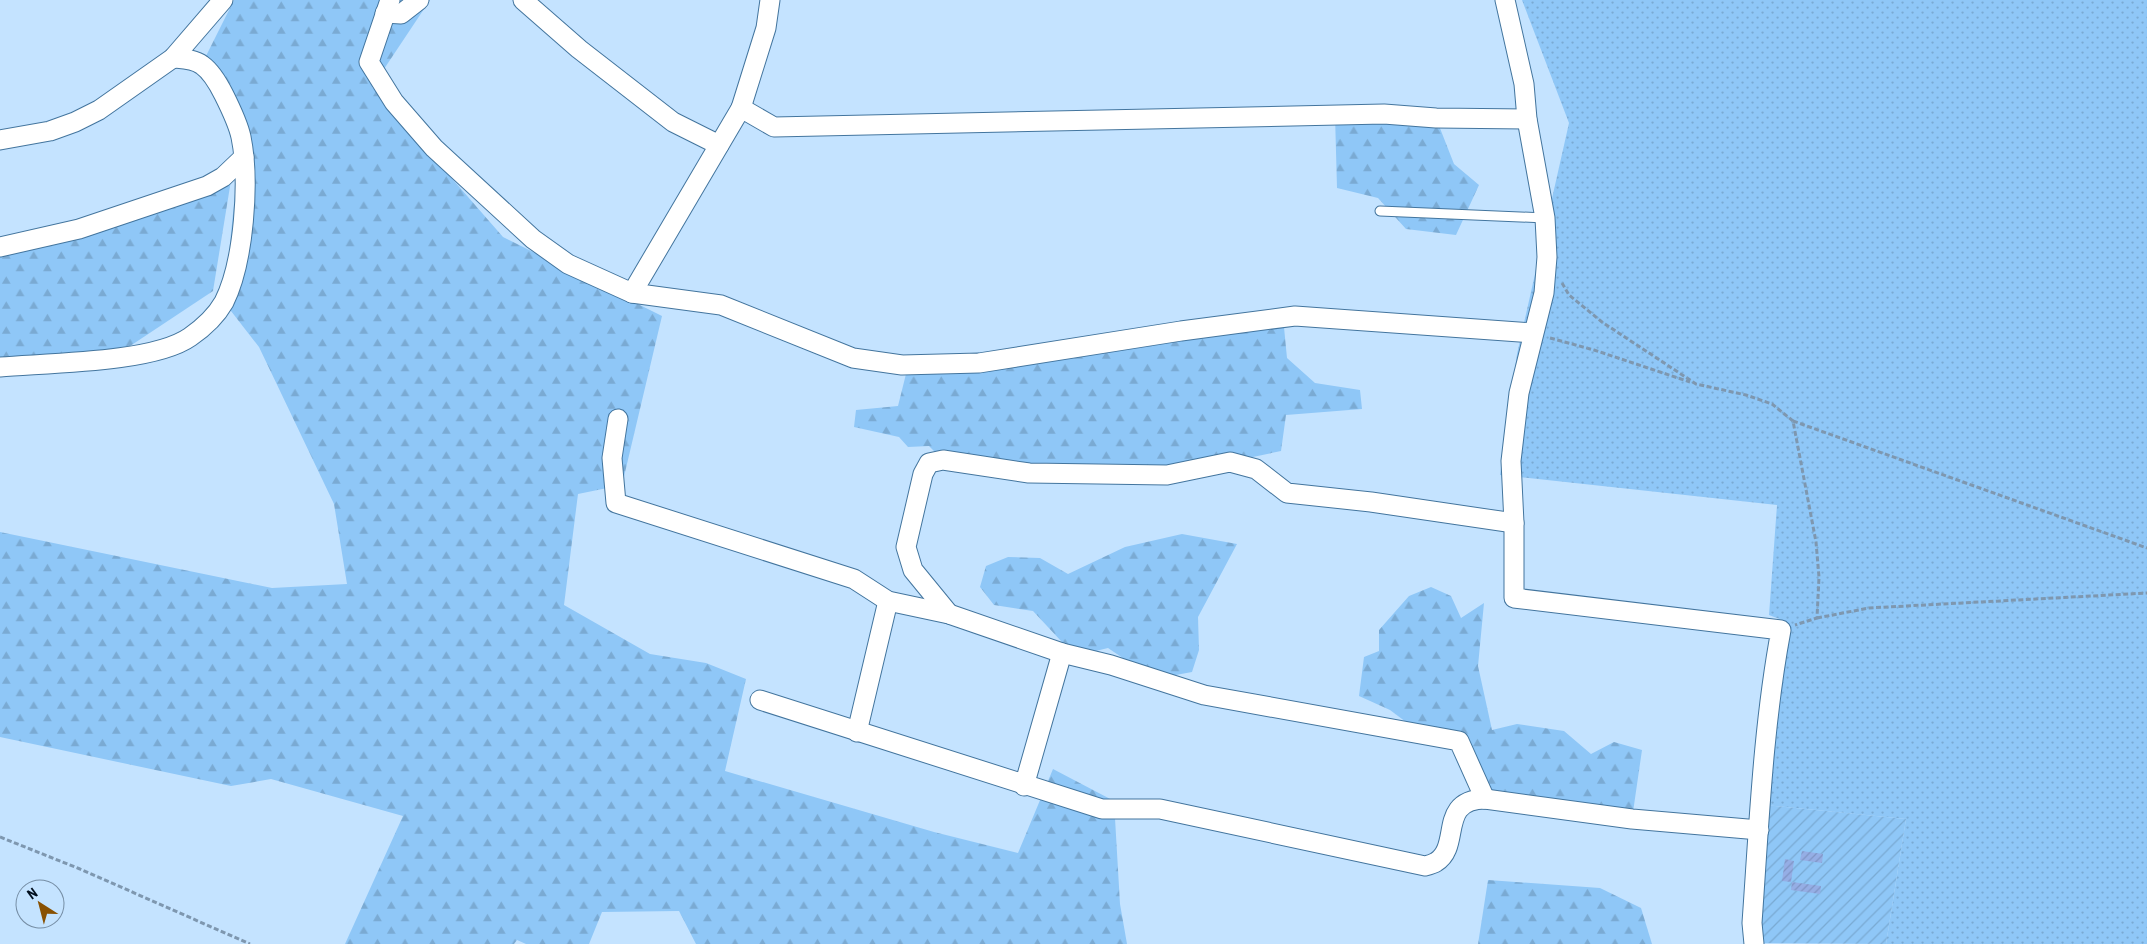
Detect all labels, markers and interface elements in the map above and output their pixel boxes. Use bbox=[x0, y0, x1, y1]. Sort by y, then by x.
north arrow bbox=[15, 879, 65, 929]
text: N bbox=[24, 884, 41, 902]

